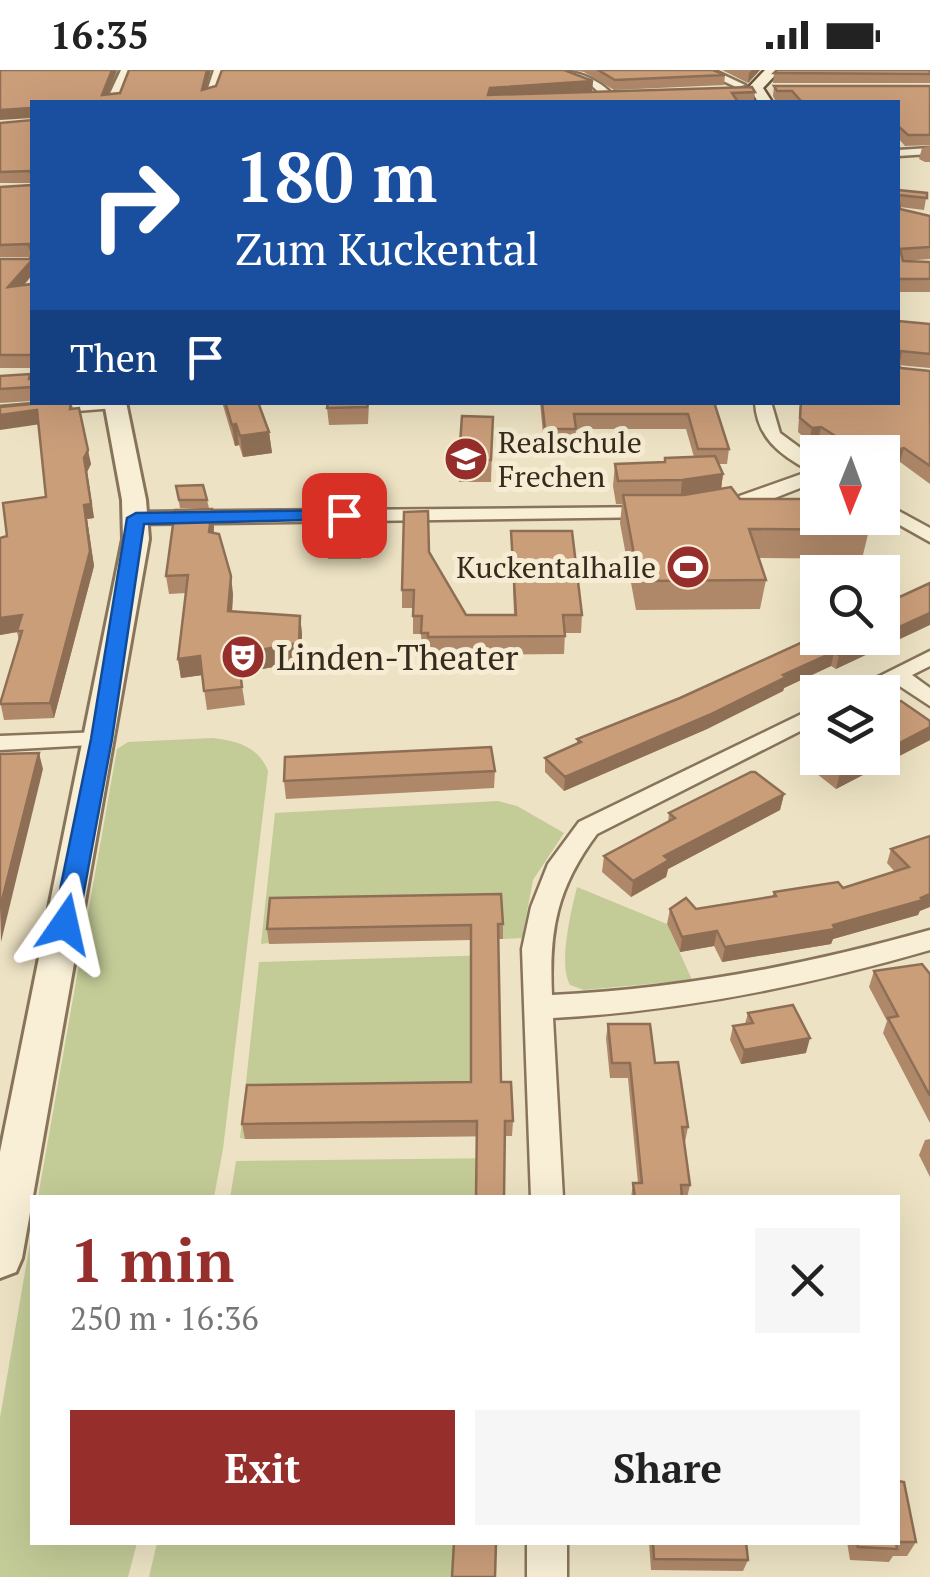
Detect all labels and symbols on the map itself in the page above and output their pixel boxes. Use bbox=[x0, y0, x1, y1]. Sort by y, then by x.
place label: Realschule Frechen bbox=[498, 422, 642, 496]
north arrow bbox=[800, 435, 900, 535]
school or university icon: Realschule Frechen bbox=[443, 436, 489, 482]
pin bbox=[302, 473, 387, 558]
sports icon: Kuckentalhalle bbox=[665, 544, 711, 590]
place label: Kuckentalhalle bbox=[456, 547, 656, 587]
theatre icon: Linden-Theater bbox=[220, 634, 266, 680]
place label: Linden-Theater bbox=[276, 634, 519, 680]
position arrow bbox=[13, 872, 117, 976]

